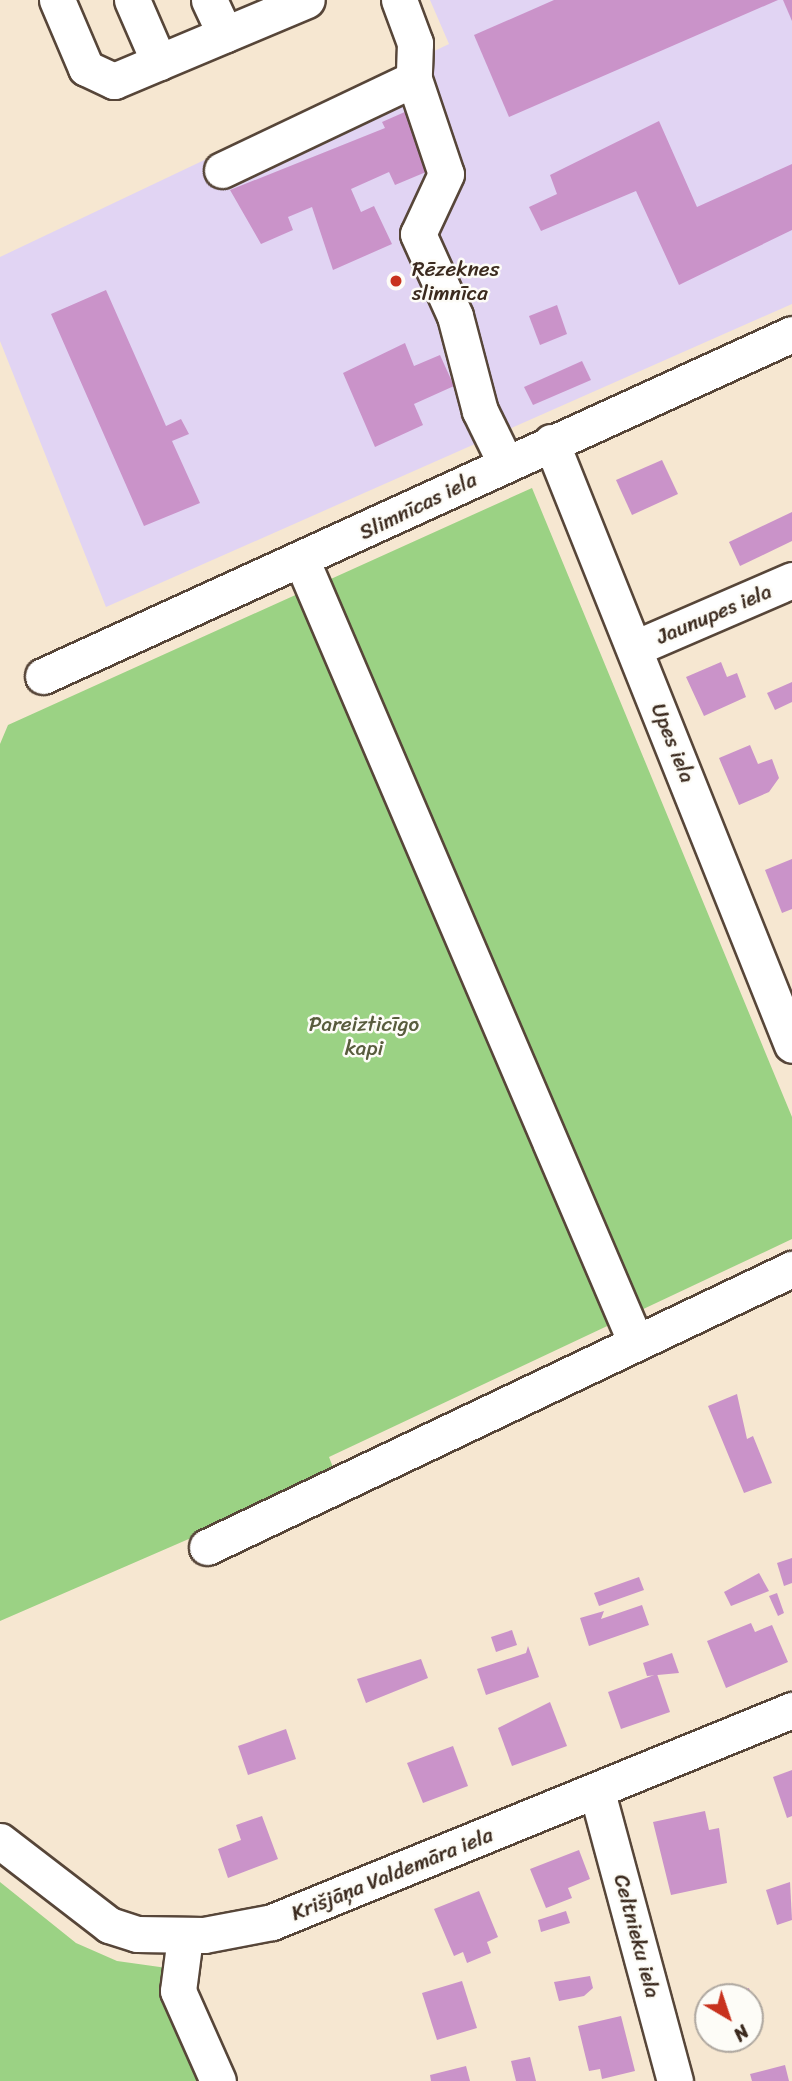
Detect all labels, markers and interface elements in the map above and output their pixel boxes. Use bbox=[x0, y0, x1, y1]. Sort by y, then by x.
place label: Rēzeknes slimnīca bbox=[412, 256, 499, 306]
marker: Rēzeknes slimnīca bbox=[386, 271, 406, 291]
street label: Slimnīcas iela bbox=[355, 467, 481, 545]
street label: Jaunupes iela bbox=[652, 578, 776, 650]
street label: Upes iela bbox=[646, 699, 700, 787]
park label: Pareizticīgo kapi bbox=[309, 1011, 419, 1061]
street label: Krišjāņa Valdemāra iela bbox=[287, 1822, 497, 1926]
street label: Celtnieku iela bbox=[608, 1871, 666, 2001]
north arrow bbox=[694, 1983, 764, 2053]
text: N bbox=[726, 2016, 757, 2050]

